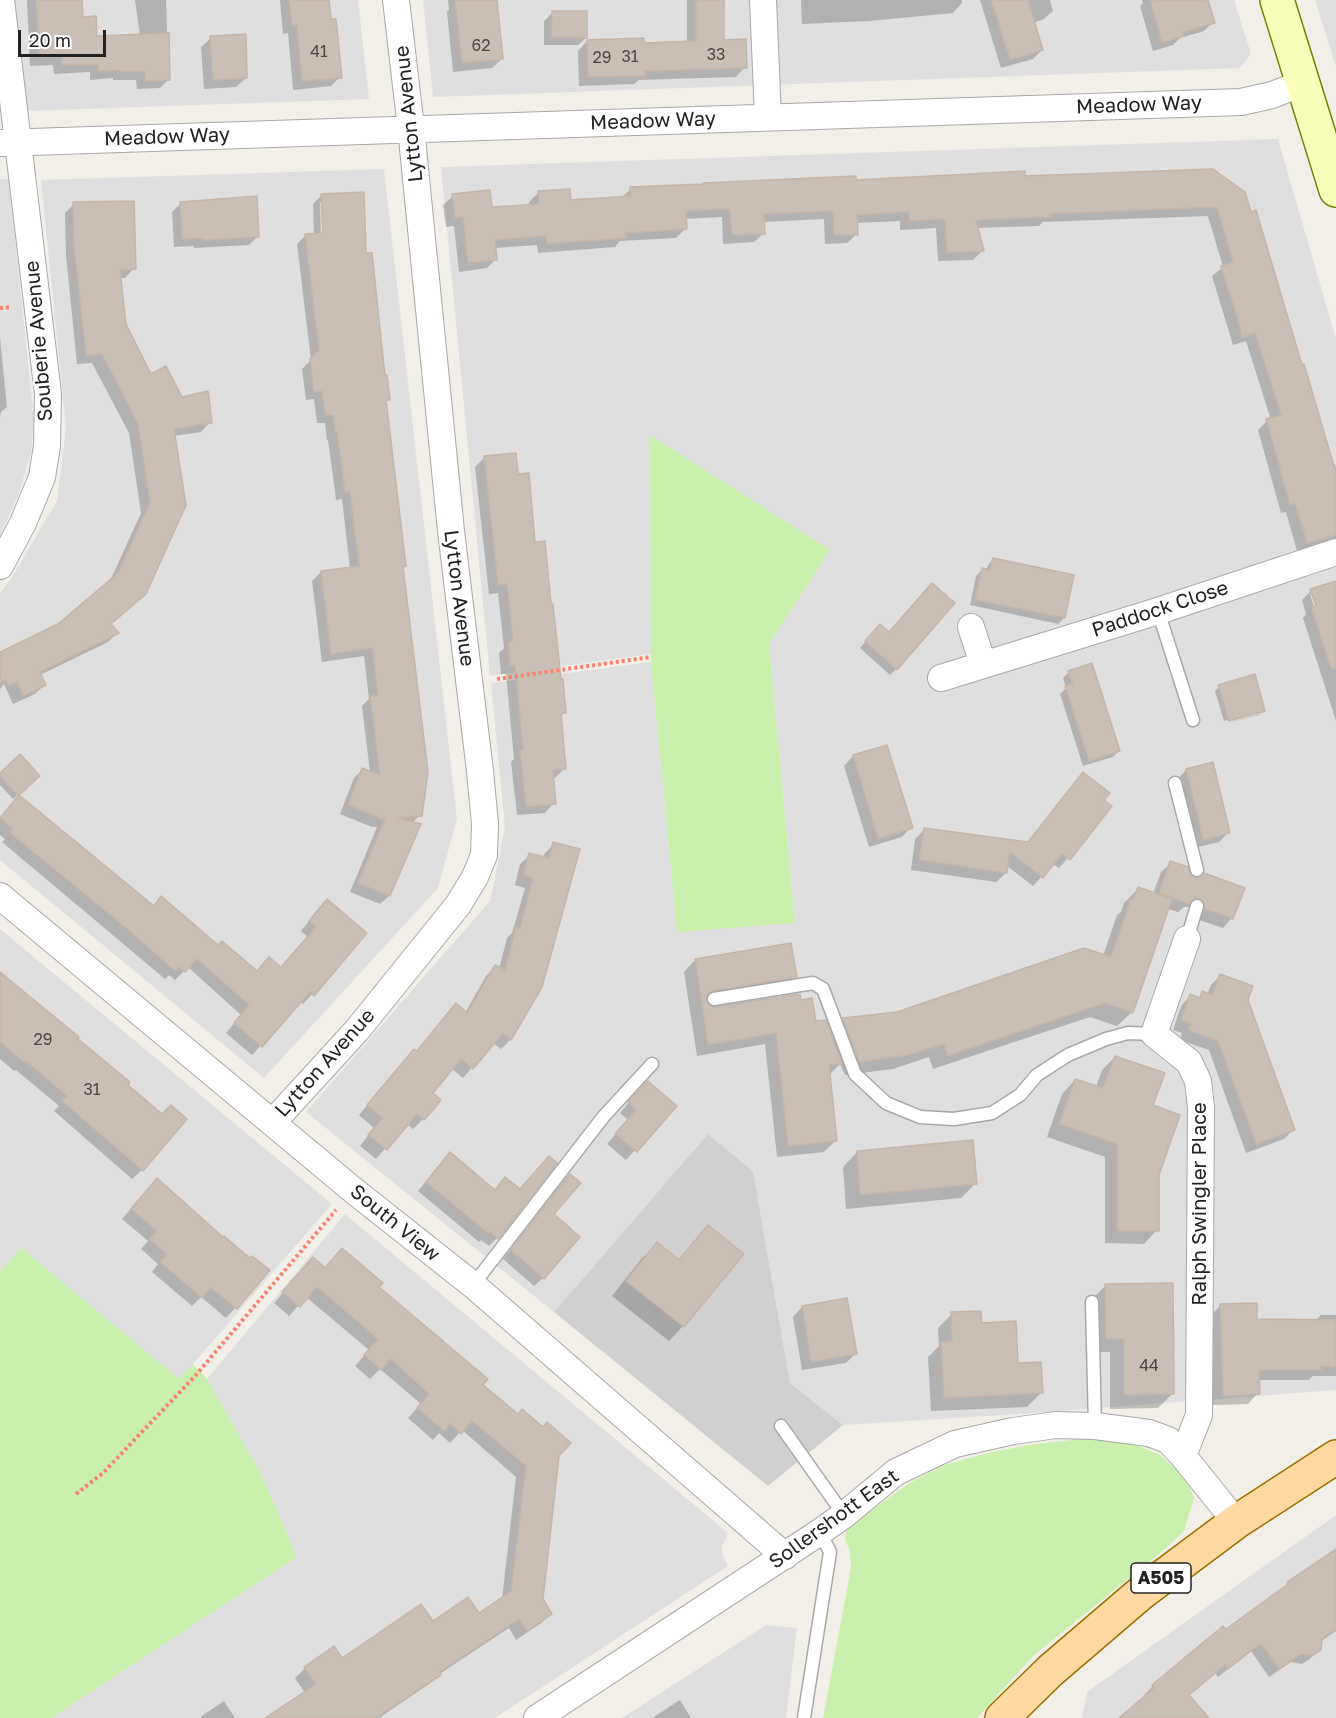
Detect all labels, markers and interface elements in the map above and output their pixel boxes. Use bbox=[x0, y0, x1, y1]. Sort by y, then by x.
scale bar bbox=[21, 18, 110, 56]
text: 20 m bbox=[29, 29, 71, 51]
house number: 62 bbox=[472, 36, 490, 56]
house number: 41 bbox=[310, 42, 328, 62]
street label: Lytton Avenue bbox=[390, 44, 428, 184]
house number: 33 bbox=[707, 45, 725, 65]
house number: 31 bbox=[621, 47, 639, 67]
house number: 29 bbox=[593, 48, 611, 68]
street label: Meadow Way bbox=[1076, 91, 1202, 119]
street label: Meadow Way bbox=[590, 107, 716, 135]
street label: Meadow Way bbox=[104, 123, 230, 151]
street label: Souberie Avenue bbox=[20, 260, 58, 422]
street label: Lytton Avenue bbox=[439, 528, 479, 668]
street label: Paddock Close bbox=[1089, 576, 1231, 642]
street label: Lytton Avenue bbox=[270, 1004, 380, 1122]
house number: 29 bbox=[34, 1030, 52, 1050]
house number: 31 bbox=[83, 1080, 101, 1100]
street label: Ralph Swingler Place bbox=[1188, 1102, 1212, 1306]
street label: South View bbox=[345, 1180, 445, 1266]
house number: 44 bbox=[1139, 1356, 1159, 1376]
street label: Sollershott East bbox=[764, 1464, 904, 1574]
road number: A505 bbox=[1131, 1563, 1191, 1593]

